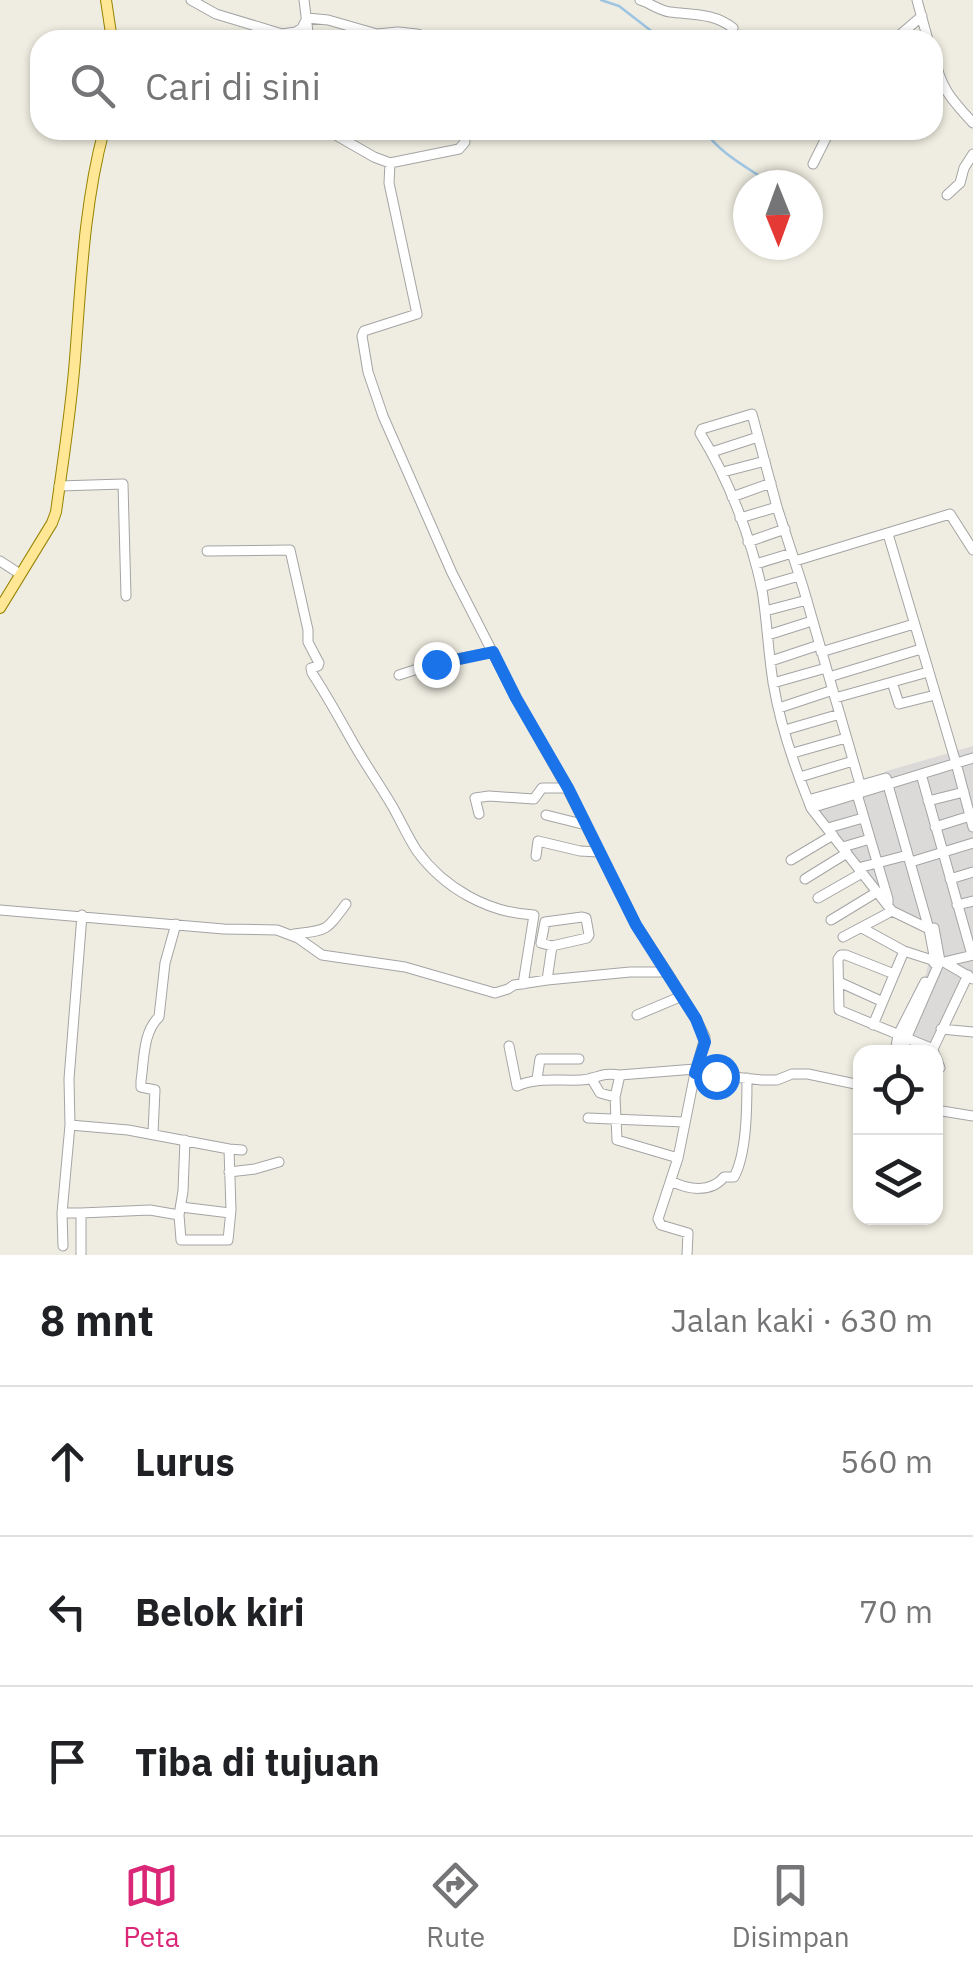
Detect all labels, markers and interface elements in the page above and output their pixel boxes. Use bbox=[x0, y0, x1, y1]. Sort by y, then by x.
search box bbox=[30, 30, 943, 140]
icon: search bbox=[65, 58, 120, 113]
text: Cari di sini bbox=[145, 61, 321, 110]
north arrow bbox=[733, 170, 823, 260]
route end bbox=[414, 642, 460, 688]
map controls bbox=[853, 1045, 943, 1225]
button: locate bbox=[853, 1045, 943, 1135]
route start bbox=[694, 1054, 740, 1100]
button: layers bbox=[853, 1135, 943, 1225]
text: 8 mnt bbox=[40, 1293, 154, 1348]
text: Jalan kaki · 630 m bbox=[671, 1299, 933, 1341]
icon: ahead bbox=[40, 1434, 95, 1489]
text: Lurus bbox=[135, 1437, 235, 1486]
text: 560 m bbox=[840, 1440, 933, 1482]
icon: left bbox=[40, 1584, 95, 1639]
text: Belok kiri bbox=[135, 1587, 305, 1636]
text: 70 m bbox=[859, 1590, 933, 1632]
icon: arrive bbox=[40, 1734, 95, 1789]
text: Tiba di tujuan bbox=[135, 1737, 380, 1786]
tab: Peta bbox=[123, 1858, 180, 1955]
tab: Rute bbox=[426, 1858, 485, 1955]
tab: Disimpan bbox=[732, 1858, 850, 1955]

